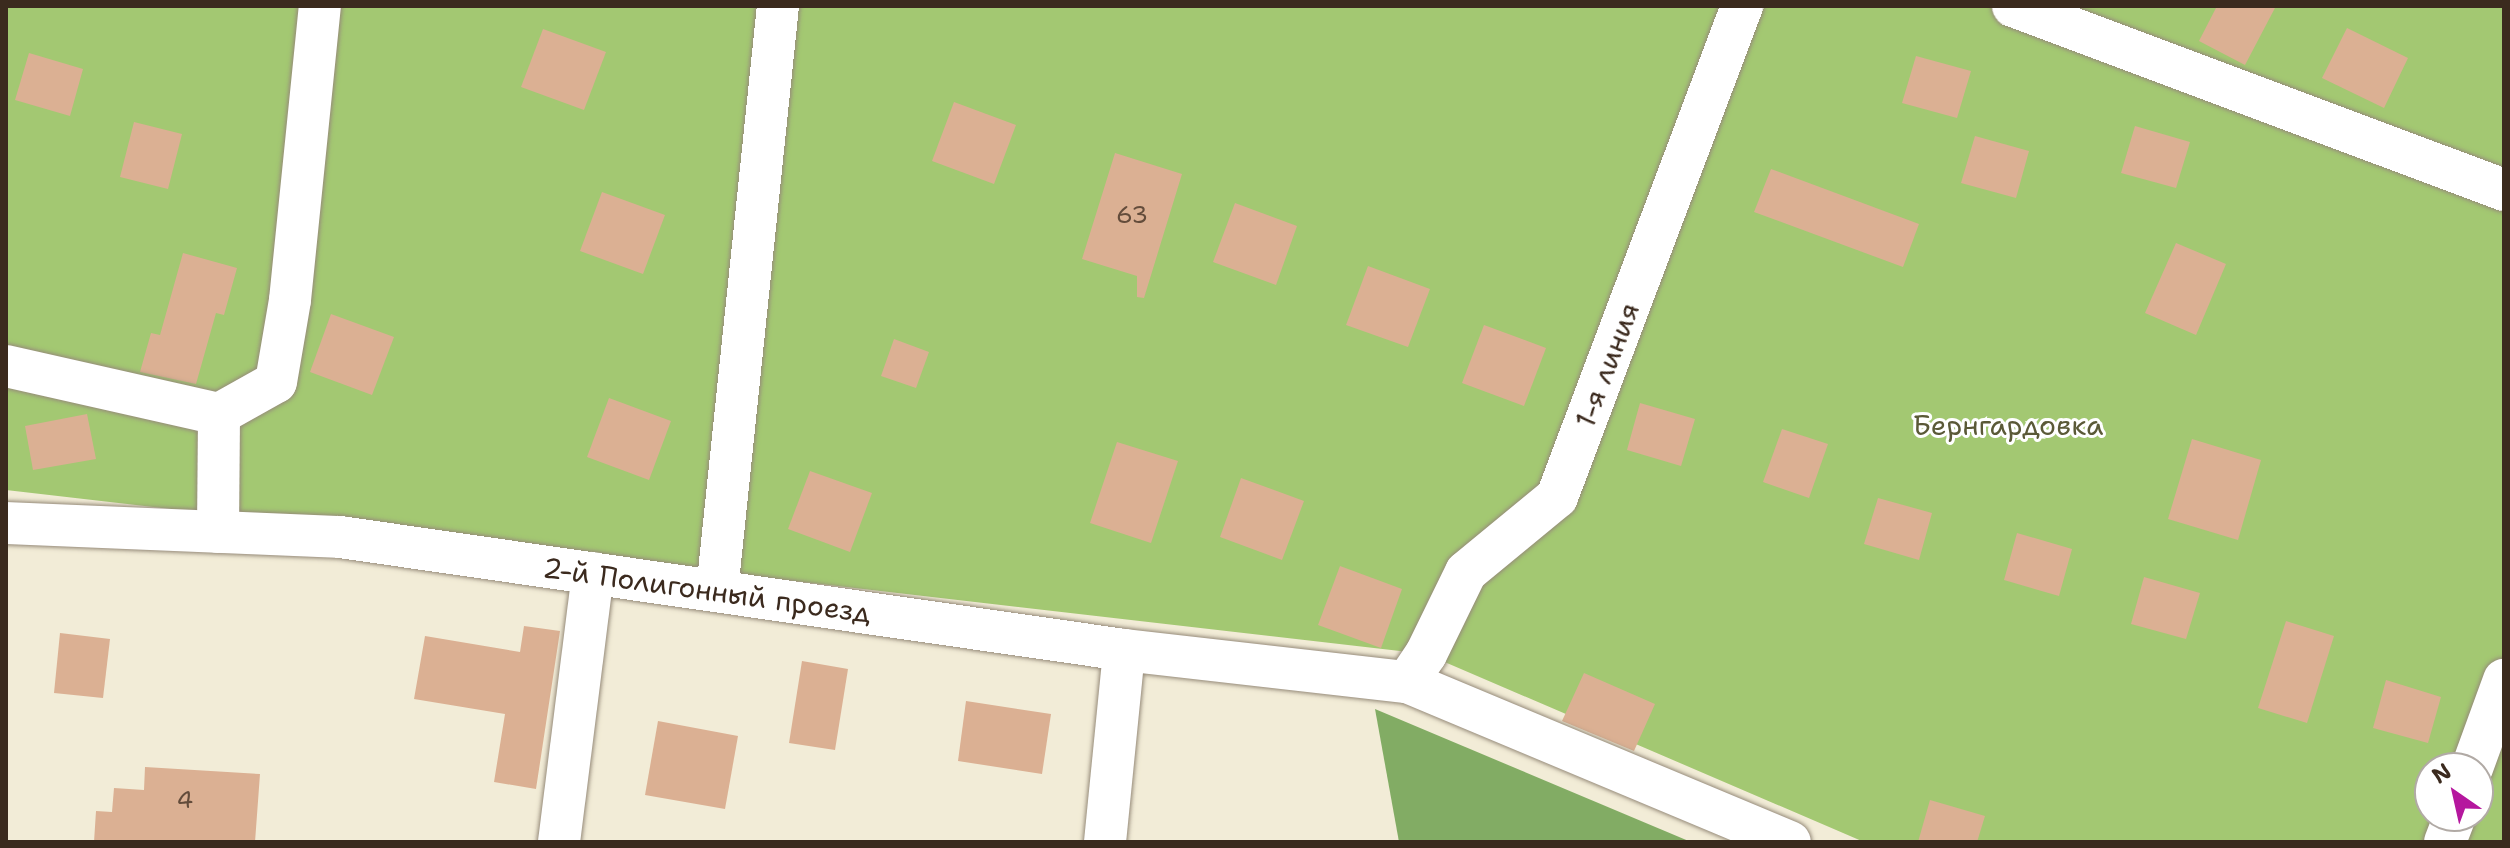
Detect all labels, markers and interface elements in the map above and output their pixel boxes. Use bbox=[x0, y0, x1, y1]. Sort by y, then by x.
house number: 63 bbox=[1116, 202, 1148, 230]
street label: 1-я линия bbox=[1568, 298, 1646, 432]
park label: Бернгардовка bbox=[1913, 408, 2103, 442]
street label: 2-й Полигонный проезд bbox=[541, 550, 873, 630]
north arrow bbox=[2414, 752, 2494, 832]
text: N bbox=[2426, 756, 2457, 790]
house number: 4 bbox=[177, 787, 193, 815]

